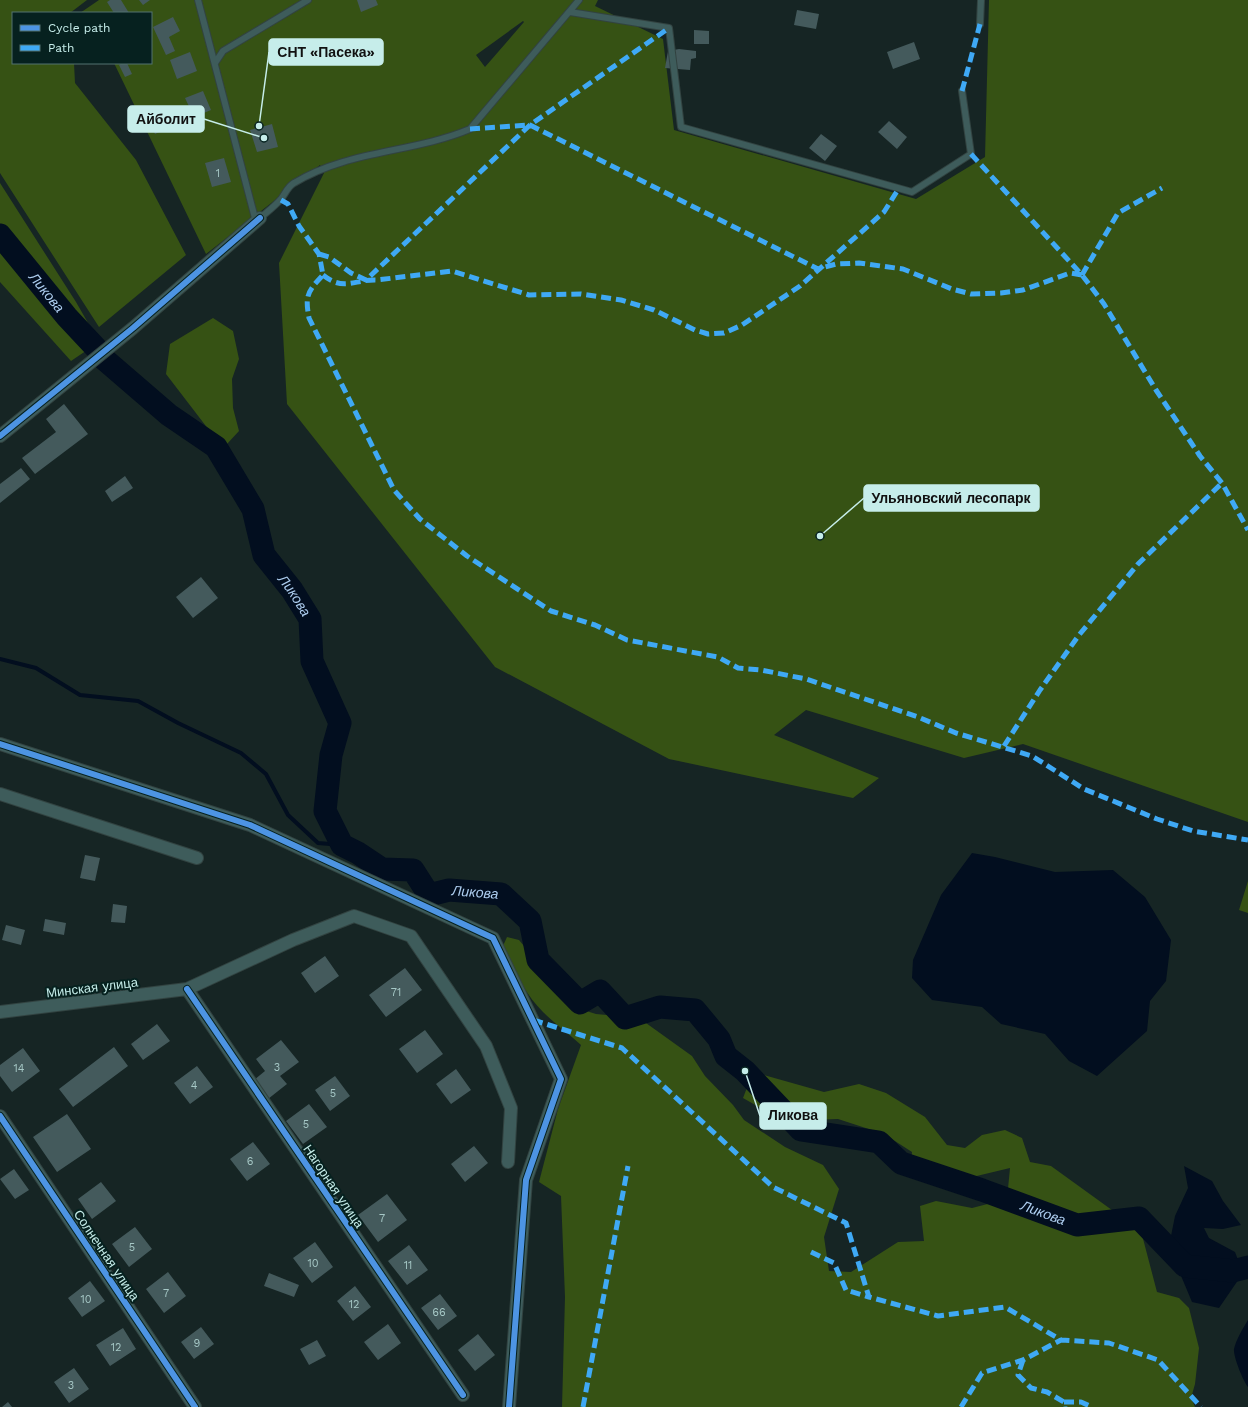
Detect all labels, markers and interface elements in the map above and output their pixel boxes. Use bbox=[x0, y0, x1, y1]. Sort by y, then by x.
legend bbox=[12, 12, 152, 64]
text: Cycle path bbox=[48, 21, 110, 35]
callout: СНТ «Пасека» bbox=[269, 39, 383, 65]
text: Path bbox=[48, 41, 74, 55]
text: СНТ «Пасека» bbox=[277, 44, 375, 60]
callout: Айболит bbox=[128, 106, 204, 132]
text: Айболит bbox=[136, 111, 196, 127]
house number: 1 bbox=[216, 167, 220, 180]
water label: Ликова bbox=[25, 268, 68, 316]
callout: Ульяновский лесопарк bbox=[864, 485, 1039, 511]
text: Ульяновский лесопарк bbox=[871, 490, 1032, 506]
water label: Ликова bbox=[274, 571, 314, 619]
water label: Ликова bbox=[450, 882, 499, 902]
street label: Минская улица bbox=[45, 974, 139, 1001]
house number: 71 bbox=[391, 986, 401, 999]
house number: 3 bbox=[274, 1061, 280, 1074]
house number: 14 bbox=[13, 1062, 25, 1075]
house number: 4 bbox=[191, 1079, 198, 1092]
house number: 5 bbox=[330, 1087, 336, 1100]
callout: Ликова bbox=[760, 1103, 826, 1129]
text: Ликова bbox=[768, 1107, 818, 1123]
house number: 5 bbox=[303, 1118, 309, 1131]
street label: Нагорная улица bbox=[300, 1142, 367, 1231]
house number: 6 bbox=[247, 1155, 254, 1168]
water label: Ликова bbox=[1018, 1197, 1068, 1228]
street label: Солнечная улица bbox=[71, 1207, 143, 1304]
house number: 7 bbox=[379, 1212, 385, 1225]
house number: 5 bbox=[129, 1241, 135, 1254]
house number: 10 bbox=[307, 1257, 319, 1270]
house number: 11 bbox=[404, 1259, 412, 1272]
house number: 7 bbox=[163, 1287, 169, 1300]
house number: 10 bbox=[80, 1293, 92, 1306]
house number: 12 bbox=[349, 1298, 359, 1311]
house number: 66 bbox=[432, 1306, 446, 1319]
house number: 9 bbox=[194, 1337, 201, 1350]
house number: 12 bbox=[111, 1341, 121, 1354]
house number: 3 bbox=[68, 1379, 74, 1392]

